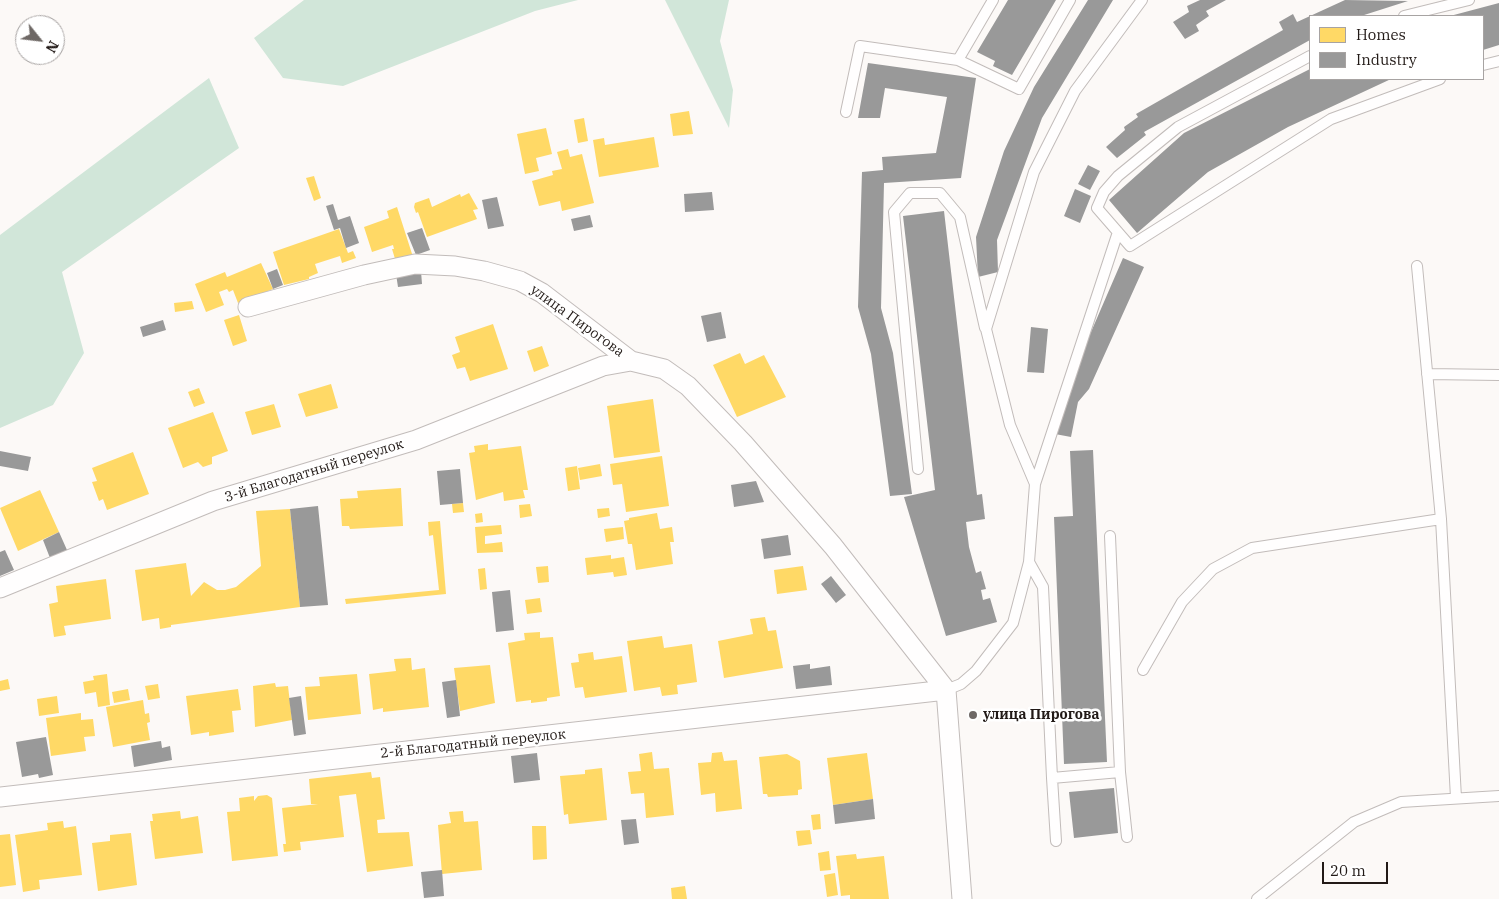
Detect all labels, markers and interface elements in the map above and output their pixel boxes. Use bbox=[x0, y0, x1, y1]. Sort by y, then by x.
north arrow bbox=[15, 15, 65, 65]
legend bbox=[1309, 15, 1484, 80]
text: Homes bbox=[1356, 25, 1406, 44]
text: N bbox=[42, 38, 63, 56]
text: Industry bbox=[1356, 50, 1417, 69]
street label: улица Пирогова bbox=[527, 281, 627, 361]
street label: 3-й Благодатный переулок bbox=[223, 436, 405, 506]
place label: улица Пирогова bbox=[983, 707, 1099, 723]
marker: улица Пирогова bbox=[967, 709, 979, 721]
street label: 2-й Благодатный переулок bbox=[380, 726, 566, 762]
scale bar bbox=[1324, 852, 1390, 884]
text: 20 m bbox=[1330, 861, 1366, 880]

